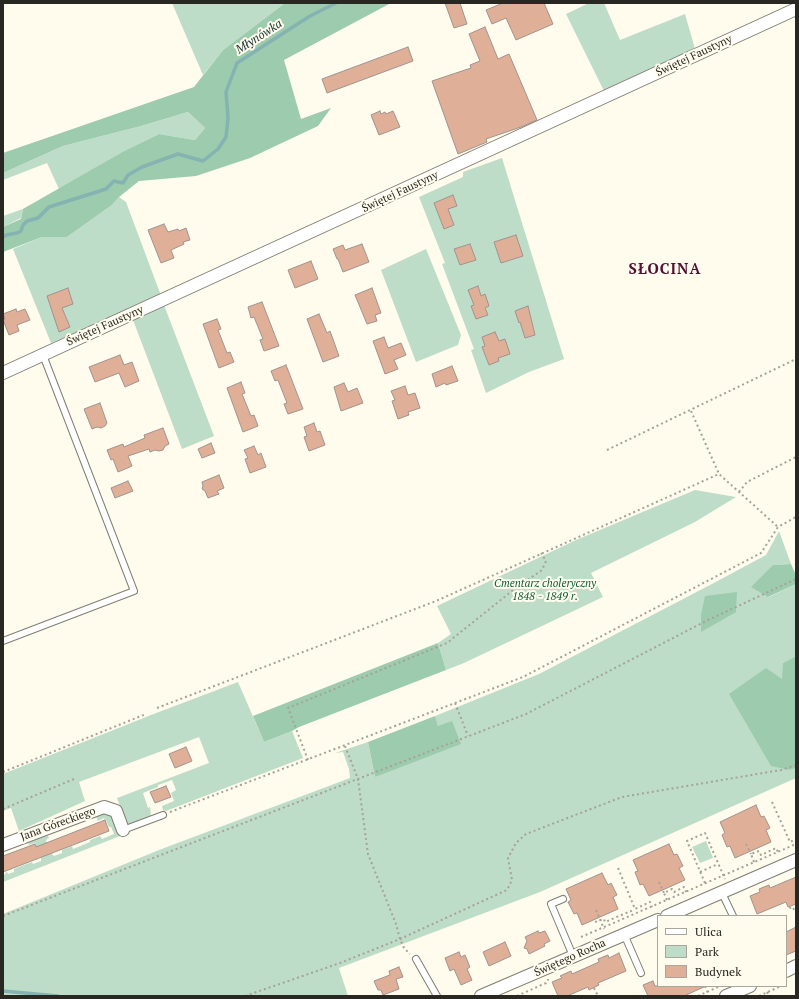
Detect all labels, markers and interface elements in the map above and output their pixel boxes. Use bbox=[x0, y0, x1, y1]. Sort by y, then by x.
water label: Młynówka bbox=[233, 17, 285, 57]
street label: Świętej Faustyny bbox=[654, 33, 734, 79]
street label: Świętej Faustyny bbox=[360, 169, 440, 215]
district label: SŁOCINA bbox=[629, 261, 701, 279]
street label: Świętej Faustyny bbox=[65, 303, 145, 349]
park label: Cmentarz choleryczny 1848 - 1849 r. bbox=[494, 577, 596, 603]
street label: Jana Góreckiego bbox=[19, 804, 97, 844]
legend bbox=[657, 915, 787, 987]
text: Ulica bbox=[695, 924, 722, 939]
street label: Świętego Rocha bbox=[532, 936, 608, 980]
text: Park bbox=[695, 944, 719, 959]
text: Budynek bbox=[695, 964, 741, 979]

